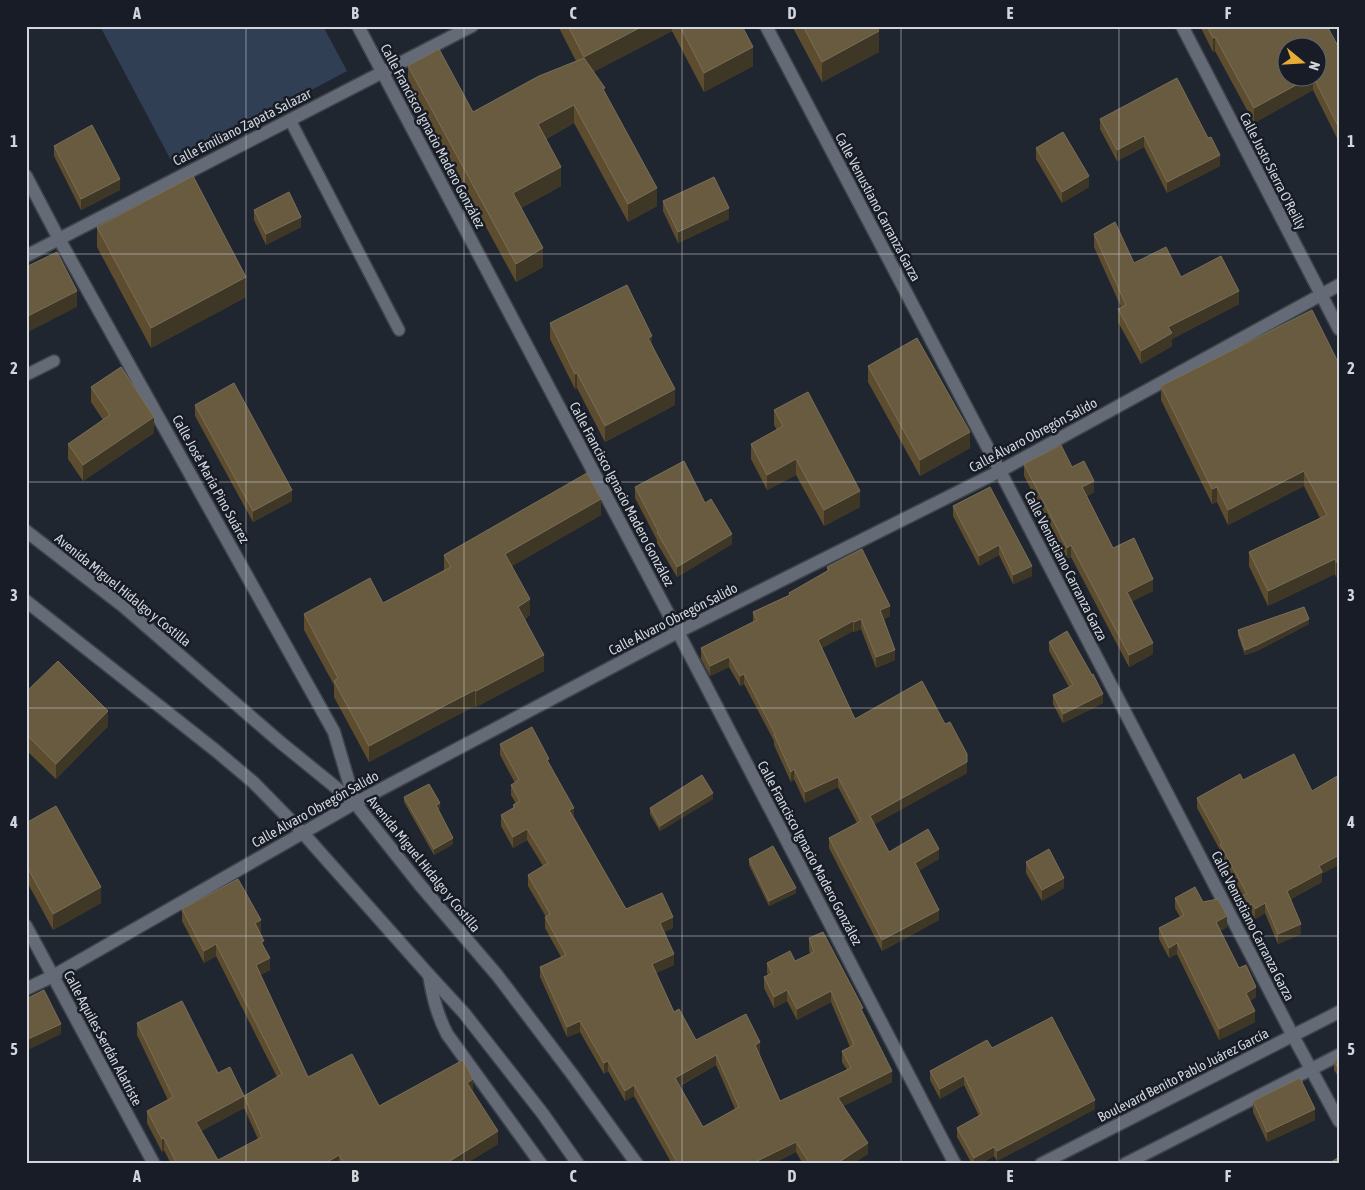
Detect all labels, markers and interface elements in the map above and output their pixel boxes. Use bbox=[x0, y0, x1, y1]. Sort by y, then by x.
text: A bbox=[132, 4, 141, 22]
text: B bbox=[351, 4, 359, 22]
text: C bbox=[569, 4, 577, 22]
text: D bbox=[788, 4, 797, 22]
text: E bbox=[1007, 4, 1014, 22]
text: F bbox=[1225, 4, 1232, 22]
north arrow bbox=[1278, 38, 1328, 88]
street label: Calle Francisco Ignacio Madero González bbox=[377, 41, 489, 231]
text: N bbox=[1305, 60, 1323, 72]
street label: Calle Emiliano Zapata Salazar bbox=[170, 85, 315, 169]
street label: Calle Justo Sierra O'Reilly bbox=[1237, 110, 1309, 232]
street label: Calle Venustiano Carranza Garza bbox=[832, 130, 924, 284]
text: 1 bbox=[10, 132, 18, 150]
text: 1 bbox=[1347, 132, 1355, 150]
text: 2 bbox=[10, 359, 18, 377]
text: 2 bbox=[1347, 359, 1355, 377]
street label: Calle Álvaro Obregón Salido bbox=[966, 395, 1100, 475]
street label: Calle Francisco Ignacio Madero González bbox=[566, 399, 678, 589]
street label: Calle José María Pino Suárez bbox=[169, 412, 253, 546]
street label: Calle Venustiano Carranza Garza bbox=[1021, 488, 1111, 644]
street label: Avenida Miguel Hidalgo y Costilla bbox=[52, 530, 194, 650]
street label: Calle Álvaro Obregón Salido bbox=[606, 580, 740, 658]
text: 3 bbox=[10, 586, 18, 604]
text: 3 bbox=[1347, 586, 1355, 604]
street label: Calle Francisco Ignacio Madero González bbox=[754, 758, 866, 948]
street label: Calle Álvaro Obregón Salido bbox=[249, 767, 381, 851]
street label: Avenida Miguel Hidalgo y Costilla bbox=[364, 793, 484, 935]
text: 4 bbox=[9, 813, 18, 831]
text: 4 bbox=[1346, 813, 1355, 831]
street label: Calle Venustiano Carranza Garza bbox=[1208, 848, 1298, 1004]
street label: Calle Aquiles Serdán Alatriste bbox=[61, 968, 145, 1108]
street label: Boulevard Benito Pablo Juárez García bbox=[1095, 1025, 1271, 1125]
text: 5 bbox=[10, 1040, 18, 1058]
text: 5 bbox=[1347, 1040, 1355, 1058]
text: A bbox=[132, 1167, 141, 1185]
text: B bbox=[351, 1167, 359, 1185]
text: C bbox=[569, 1167, 577, 1185]
text: D bbox=[788, 1167, 797, 1185]
text: E bbox=[1007, 1167, 1014, 1185]
text: F bbox=[1225, 1167, 1232, 1185]

